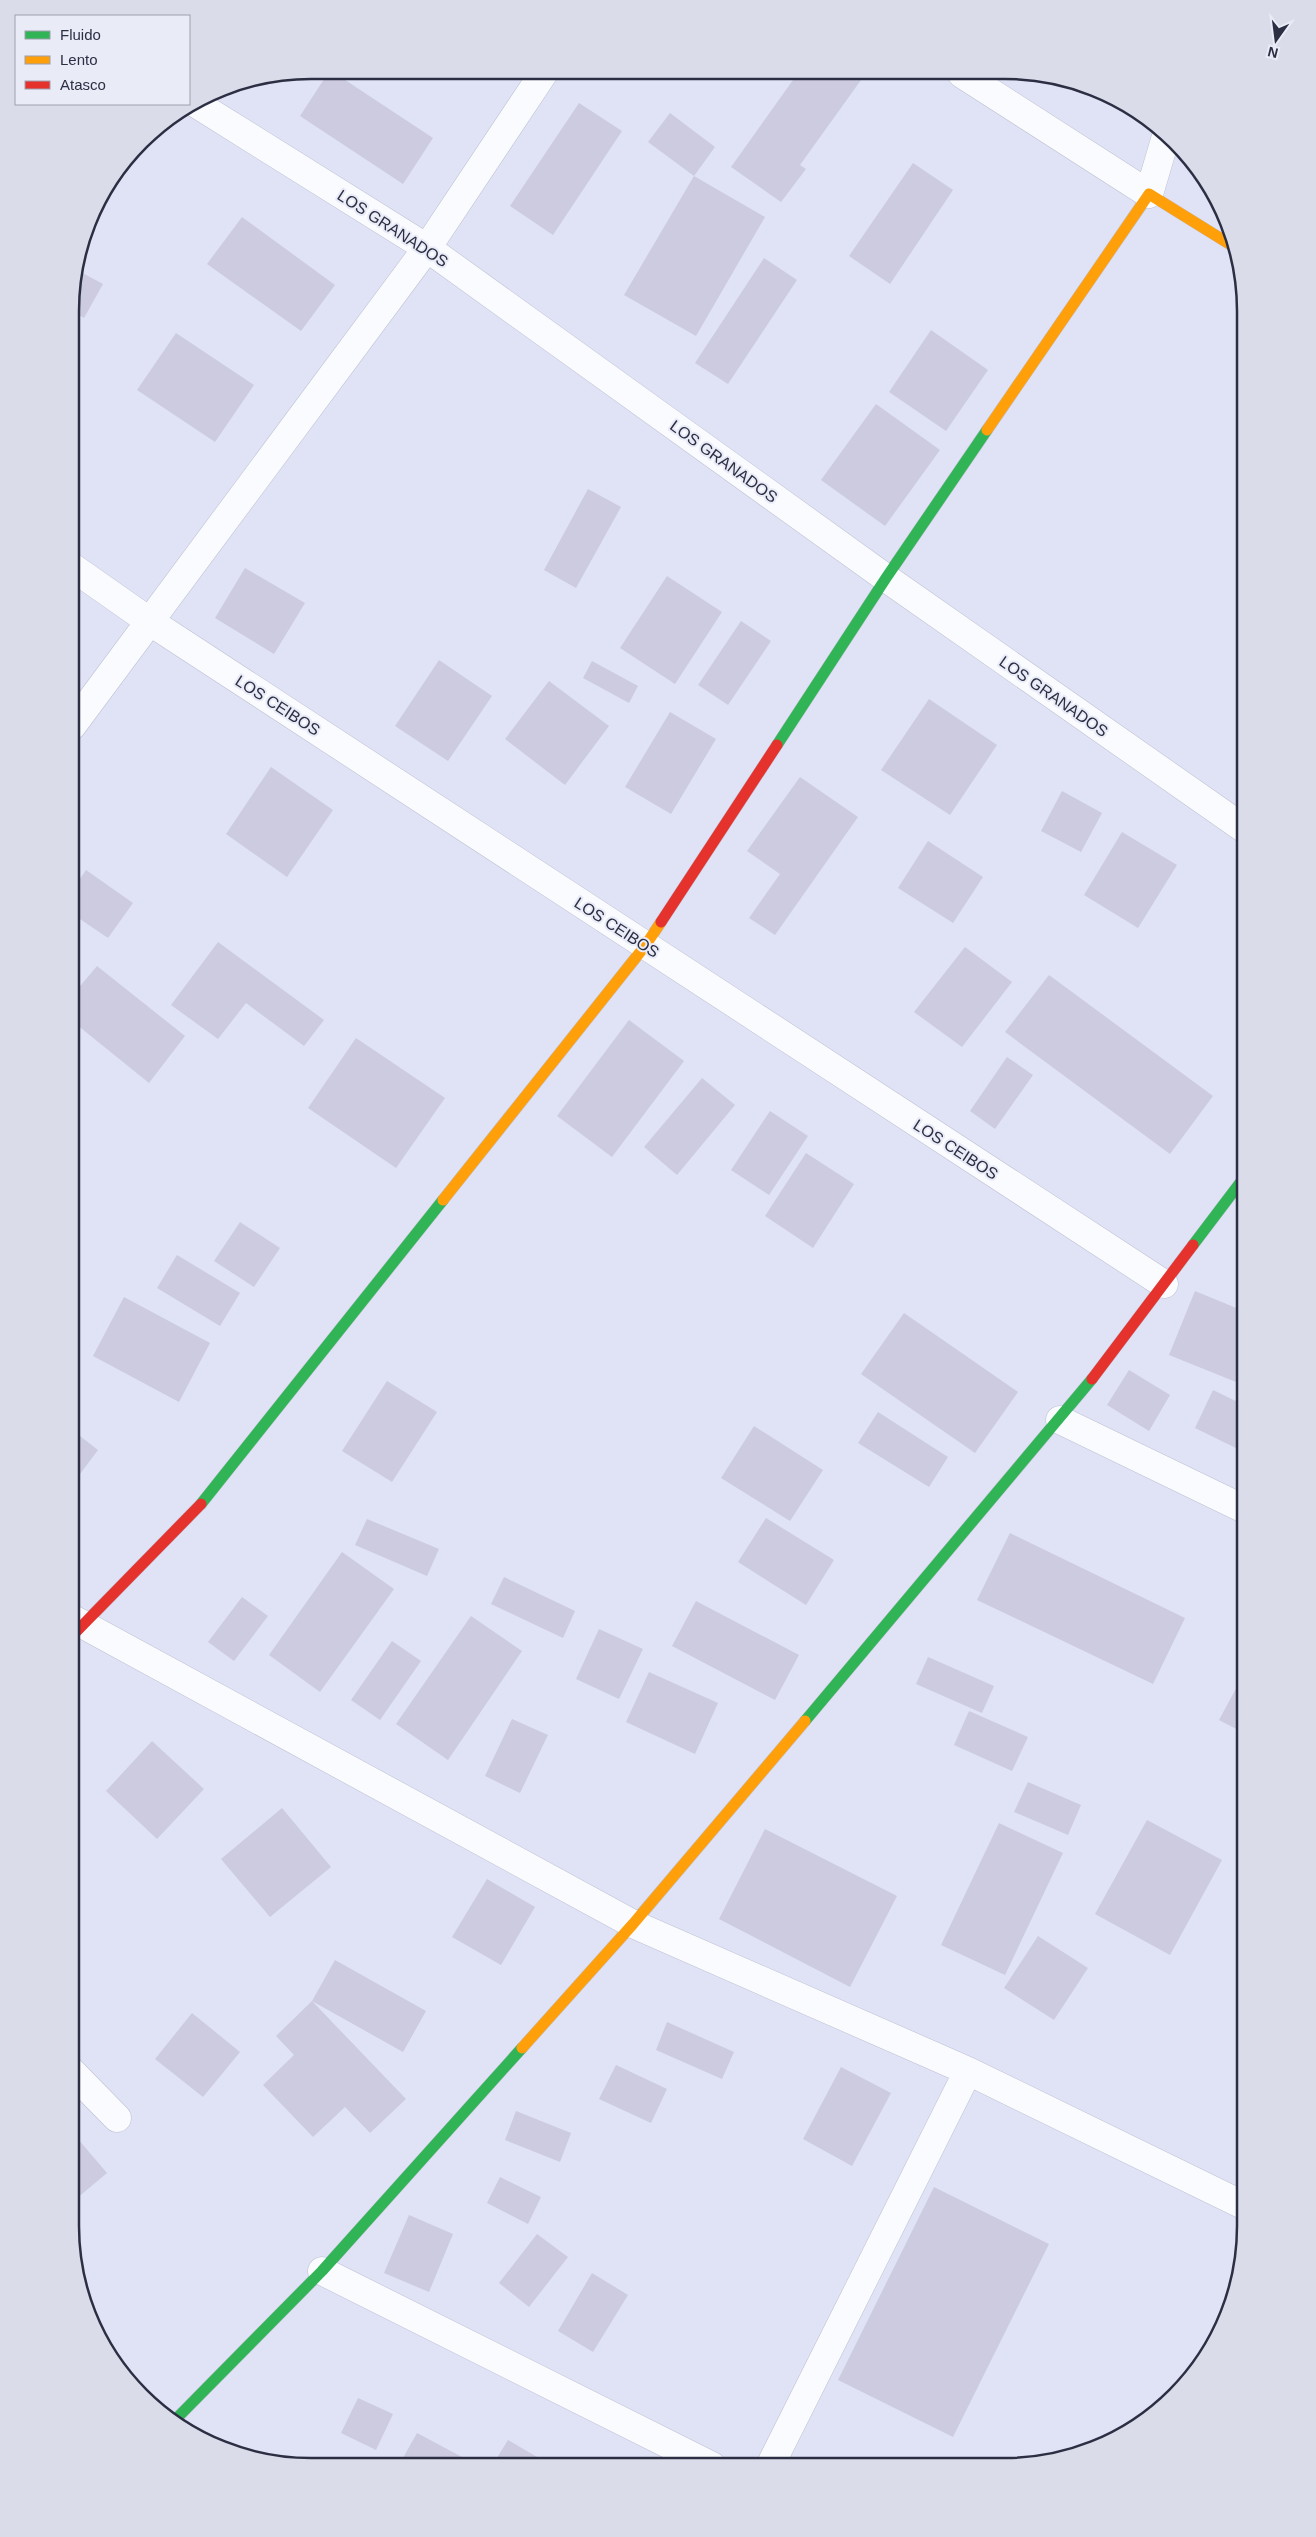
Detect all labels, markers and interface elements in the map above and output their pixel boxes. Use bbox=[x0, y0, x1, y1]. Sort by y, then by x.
legend bbox=[15, 15, 190, 105]
north arrow bbox=[1251, 15, 1301, 65]
text: Fluido bbox=[60, 26, 101, 43]
text: N bbox=[1266, 44, 1280, 62]
text: Lento bbox=[60, 51, 98, 68]
text: Atasco bbox=[60, 76, 106, 93]
street label: LOS GRANADOS bbox=[334, 186, 451, 270]
street label: LOS GRANADOS bbox=[667, 417, 780, 506]
street label: LOS GRANADOS bbox=[996, 653, 1111, 740]
street label: LOS CEIBOS bbox=[232, 672, 323, 739]
street label: LOS CEIBOS bbox=[571, 894, 662, 961]
street label: LOS CEIBOS bbox=[910, 1116, 1001, 1183]

